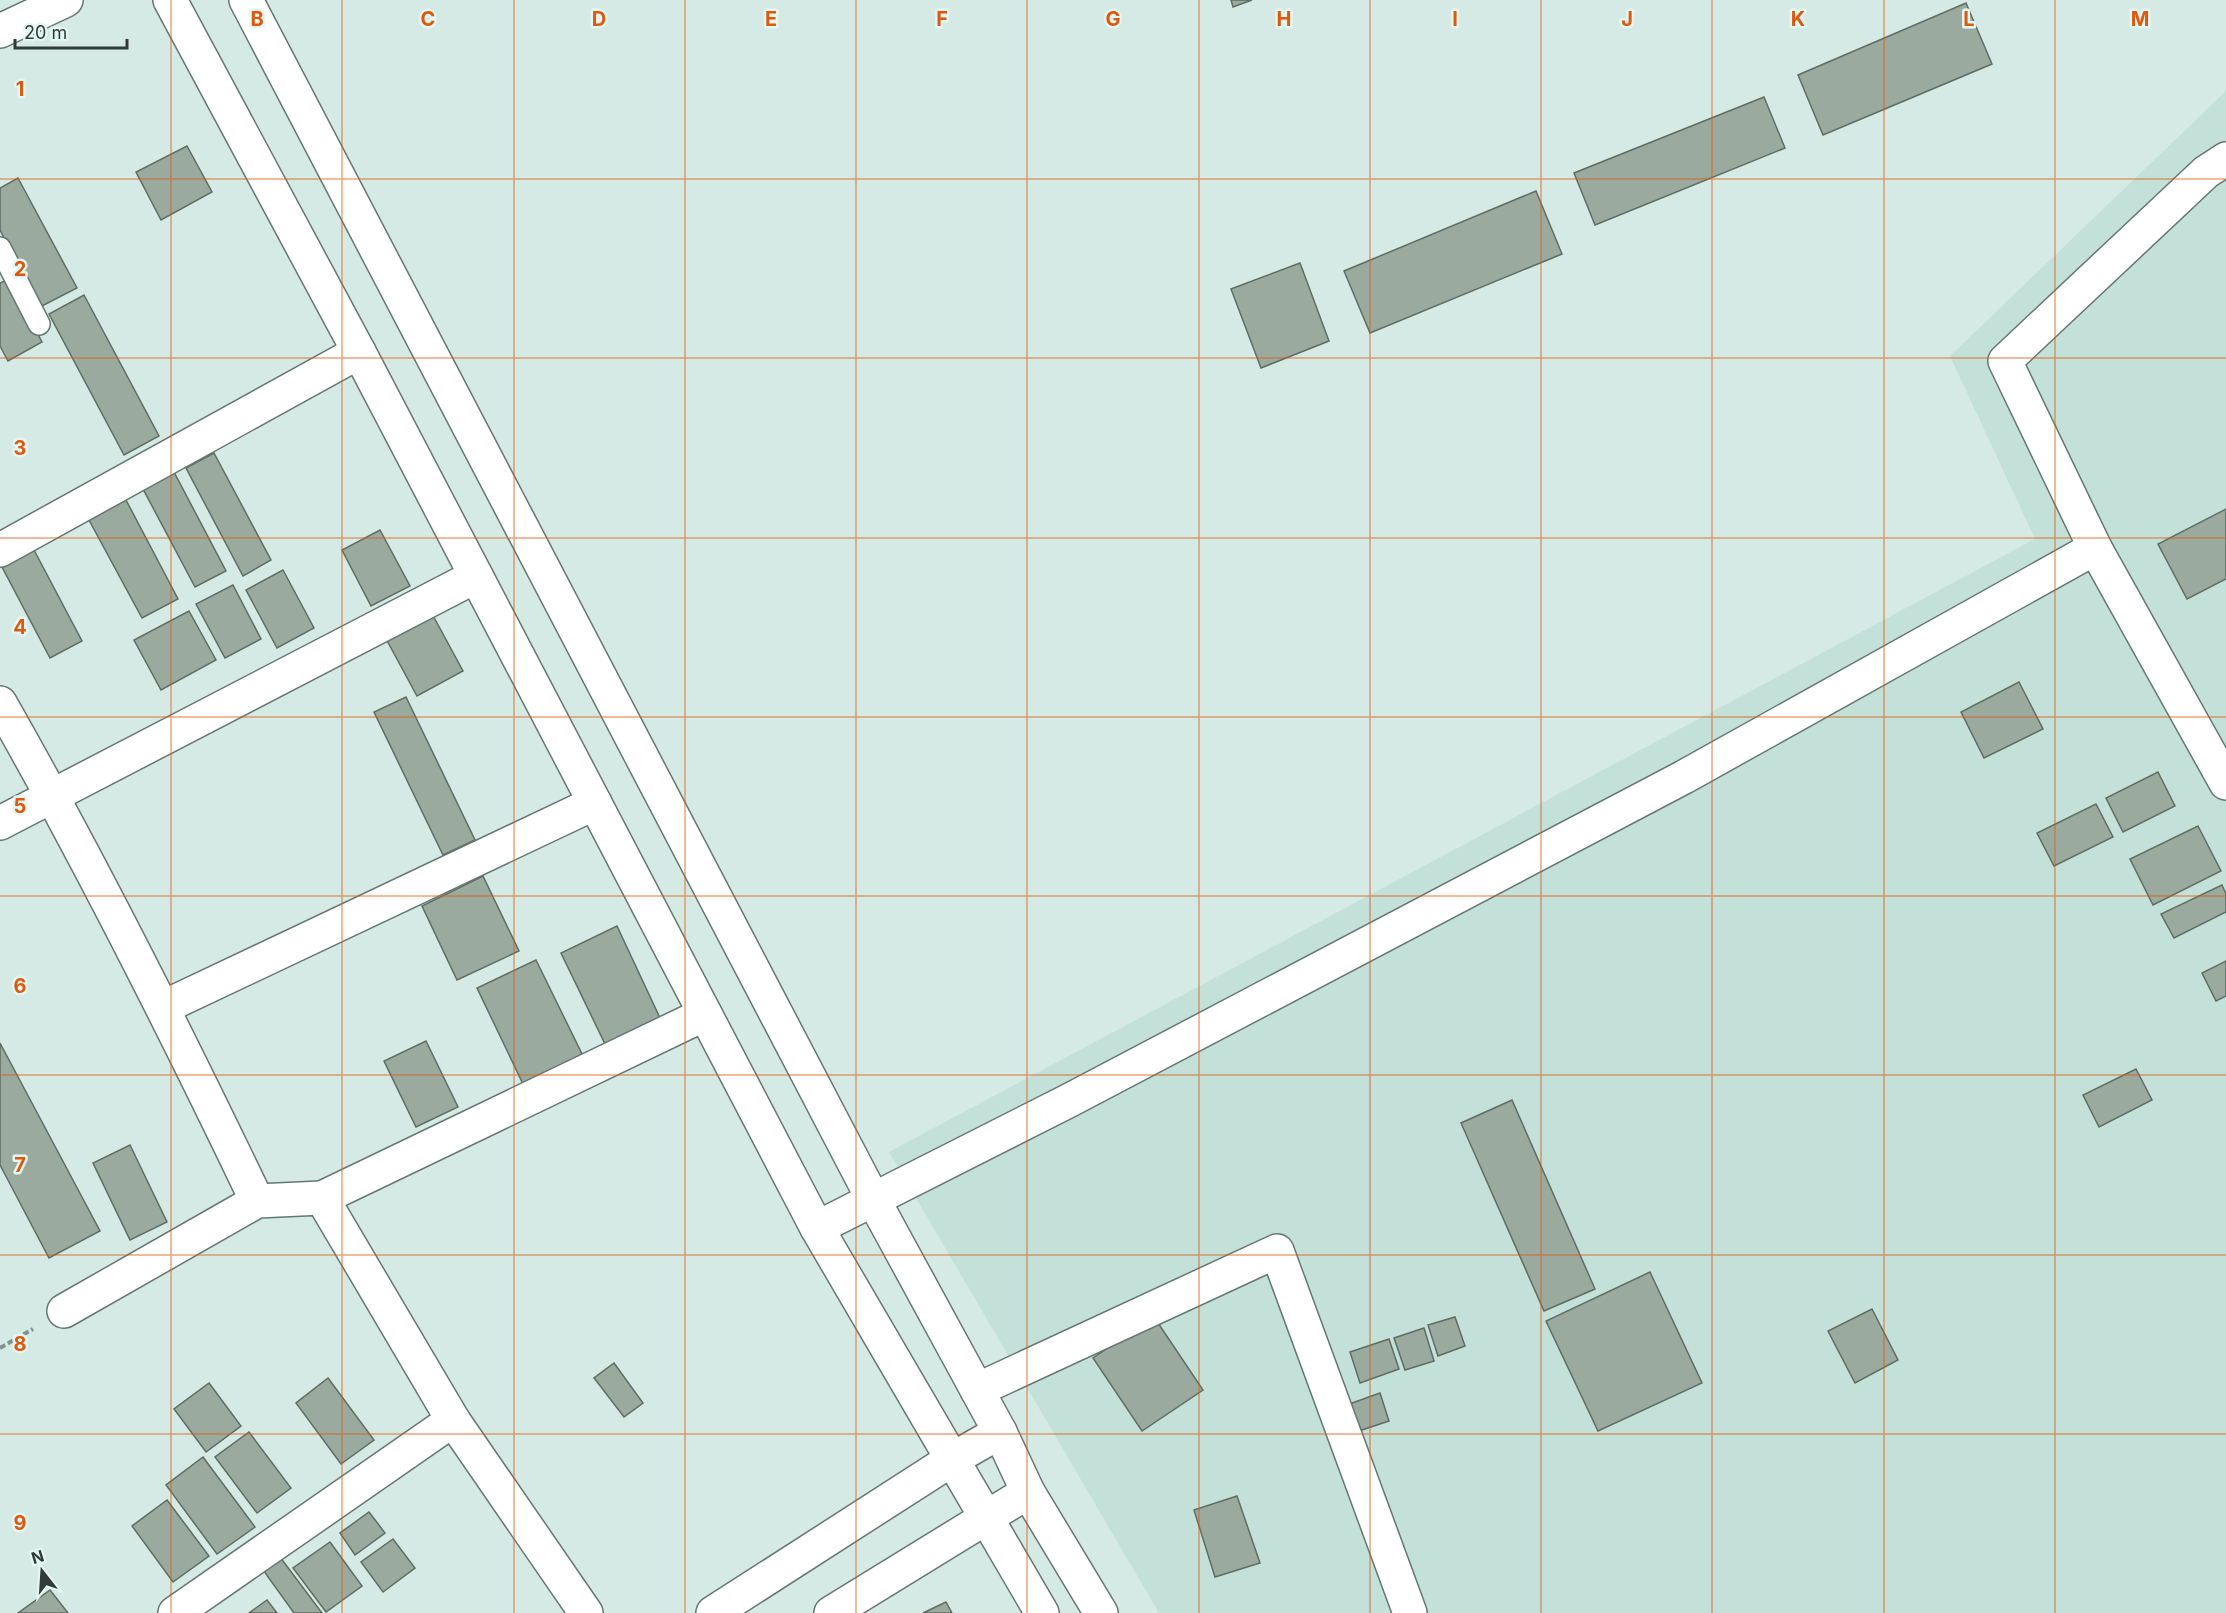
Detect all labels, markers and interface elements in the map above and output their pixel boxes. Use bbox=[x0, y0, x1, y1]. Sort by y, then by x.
text: B bbox=[250, 7, 264, 31]
text: C bbox=[421, 7, 435, 31]
text: D bbox=[592, 7, 606, 31]
text: E bbox=[765, 7, 777, 31]
text: F bbox=[936, 7, 948, 31]
text: G bbox=[1105, 7, 1121, 31]
text: H bbox=[1277, 7, 1291, 31]
text: I bbox=[1452, 7, 1458, 31]
text: J bbox=[1621, 7, 1633, 31]
text: K bbox=[1791, 7, 1805, 31]
text: L bbox=[1963, 7, 1975, 31]
text: M bbox=[2131, 7, 2149, 31]
scale bar bbox=[15, 12, 128, 50]
text: 20 m bbox=[24, 22, 67, 43]
text: 1 bbox=[16, 77, 24, 101]
text: 2 bbox=[14, 257, 26, 281]
text: 3 bbox=[14, 436, 26, 460]
text: 4 bbox=[13, 615, 27, 639]
text: 5 bbox=[14, 794, 26, 818]
text: 6 bbox=[14, 974, 27, 998]
text: 7 bbox=[14, 1153, 26, 1177]
text: 8 bbox=[13, 1332, 27, 1356]
text: 9 bbox=[14, 1511, 27, 1535]
north arrow bbox=[12, 1541, 72, 1601]
text: N bbox=[29, 1545, 46, 1568]

